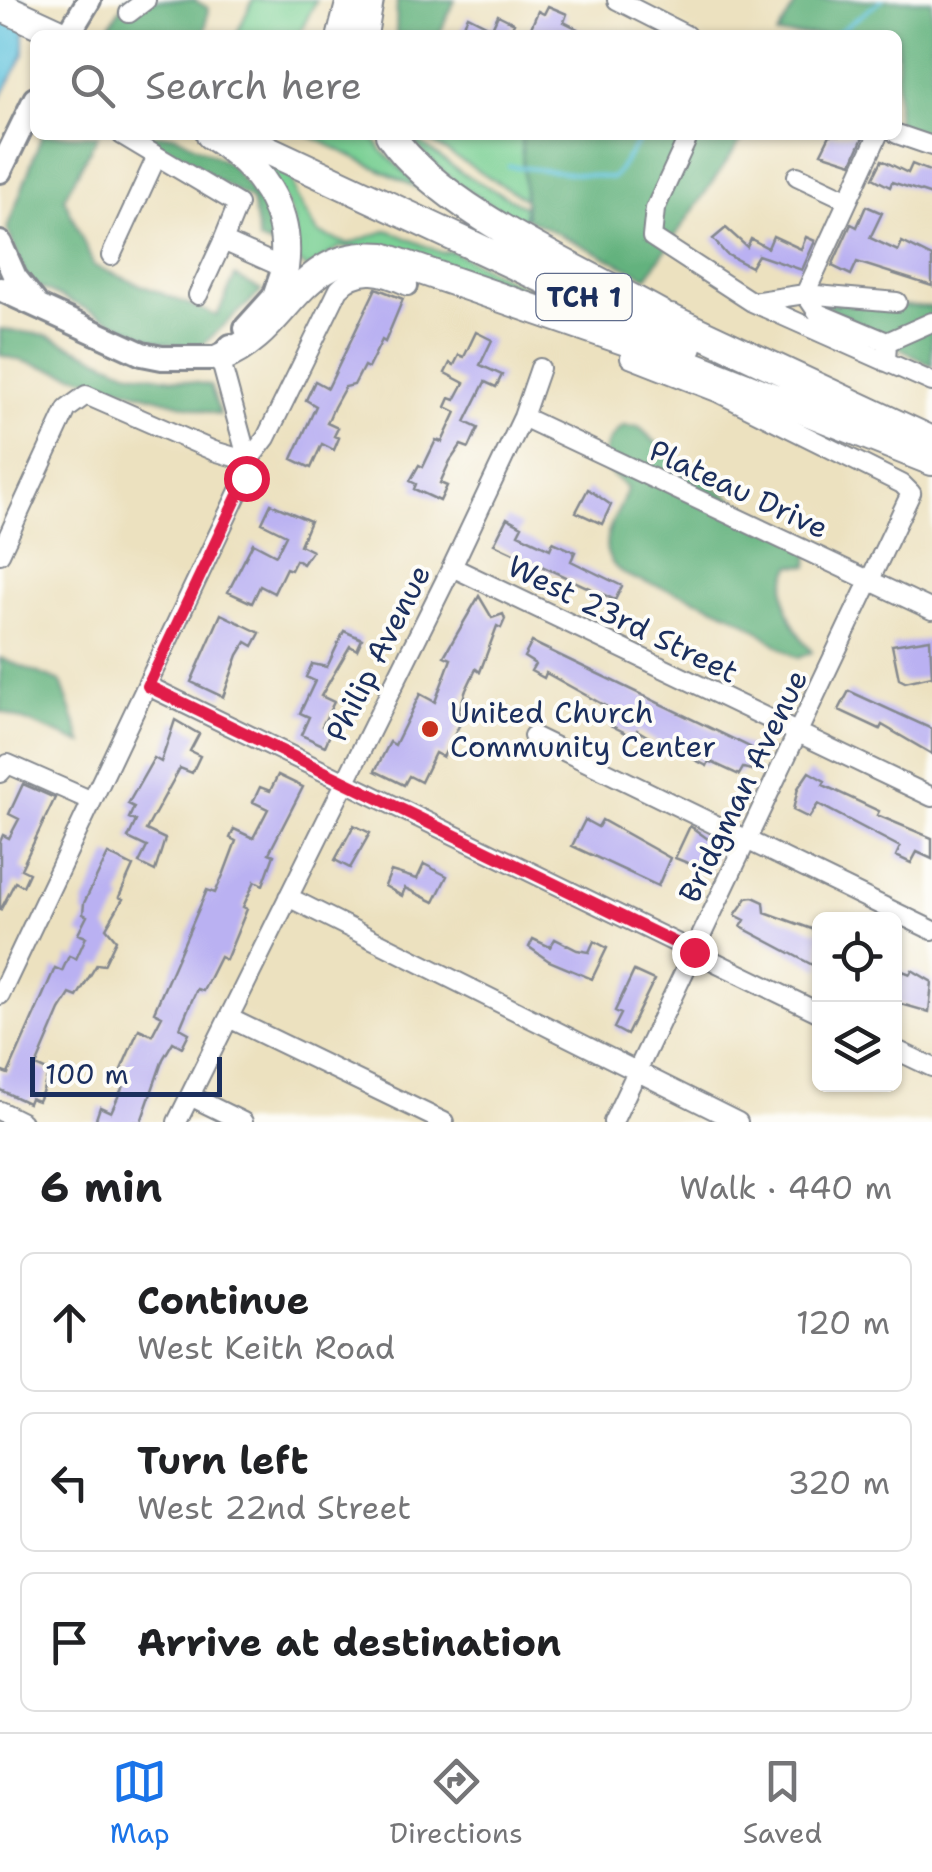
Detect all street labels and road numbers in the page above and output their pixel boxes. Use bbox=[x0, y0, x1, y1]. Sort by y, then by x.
road number: TCH 1 bbox=[536, 274, 632, 320]
street label: Plateau Drive bbox=[643, 430, 835, 548]
street label: West 23rd Street bbox=[501, 545, 745, 693]
street label: Philip Avenue bbox=[316, 557, 440, 749]
street label: Bridgman Avenue bbox=[669, 663, 817, 909]

